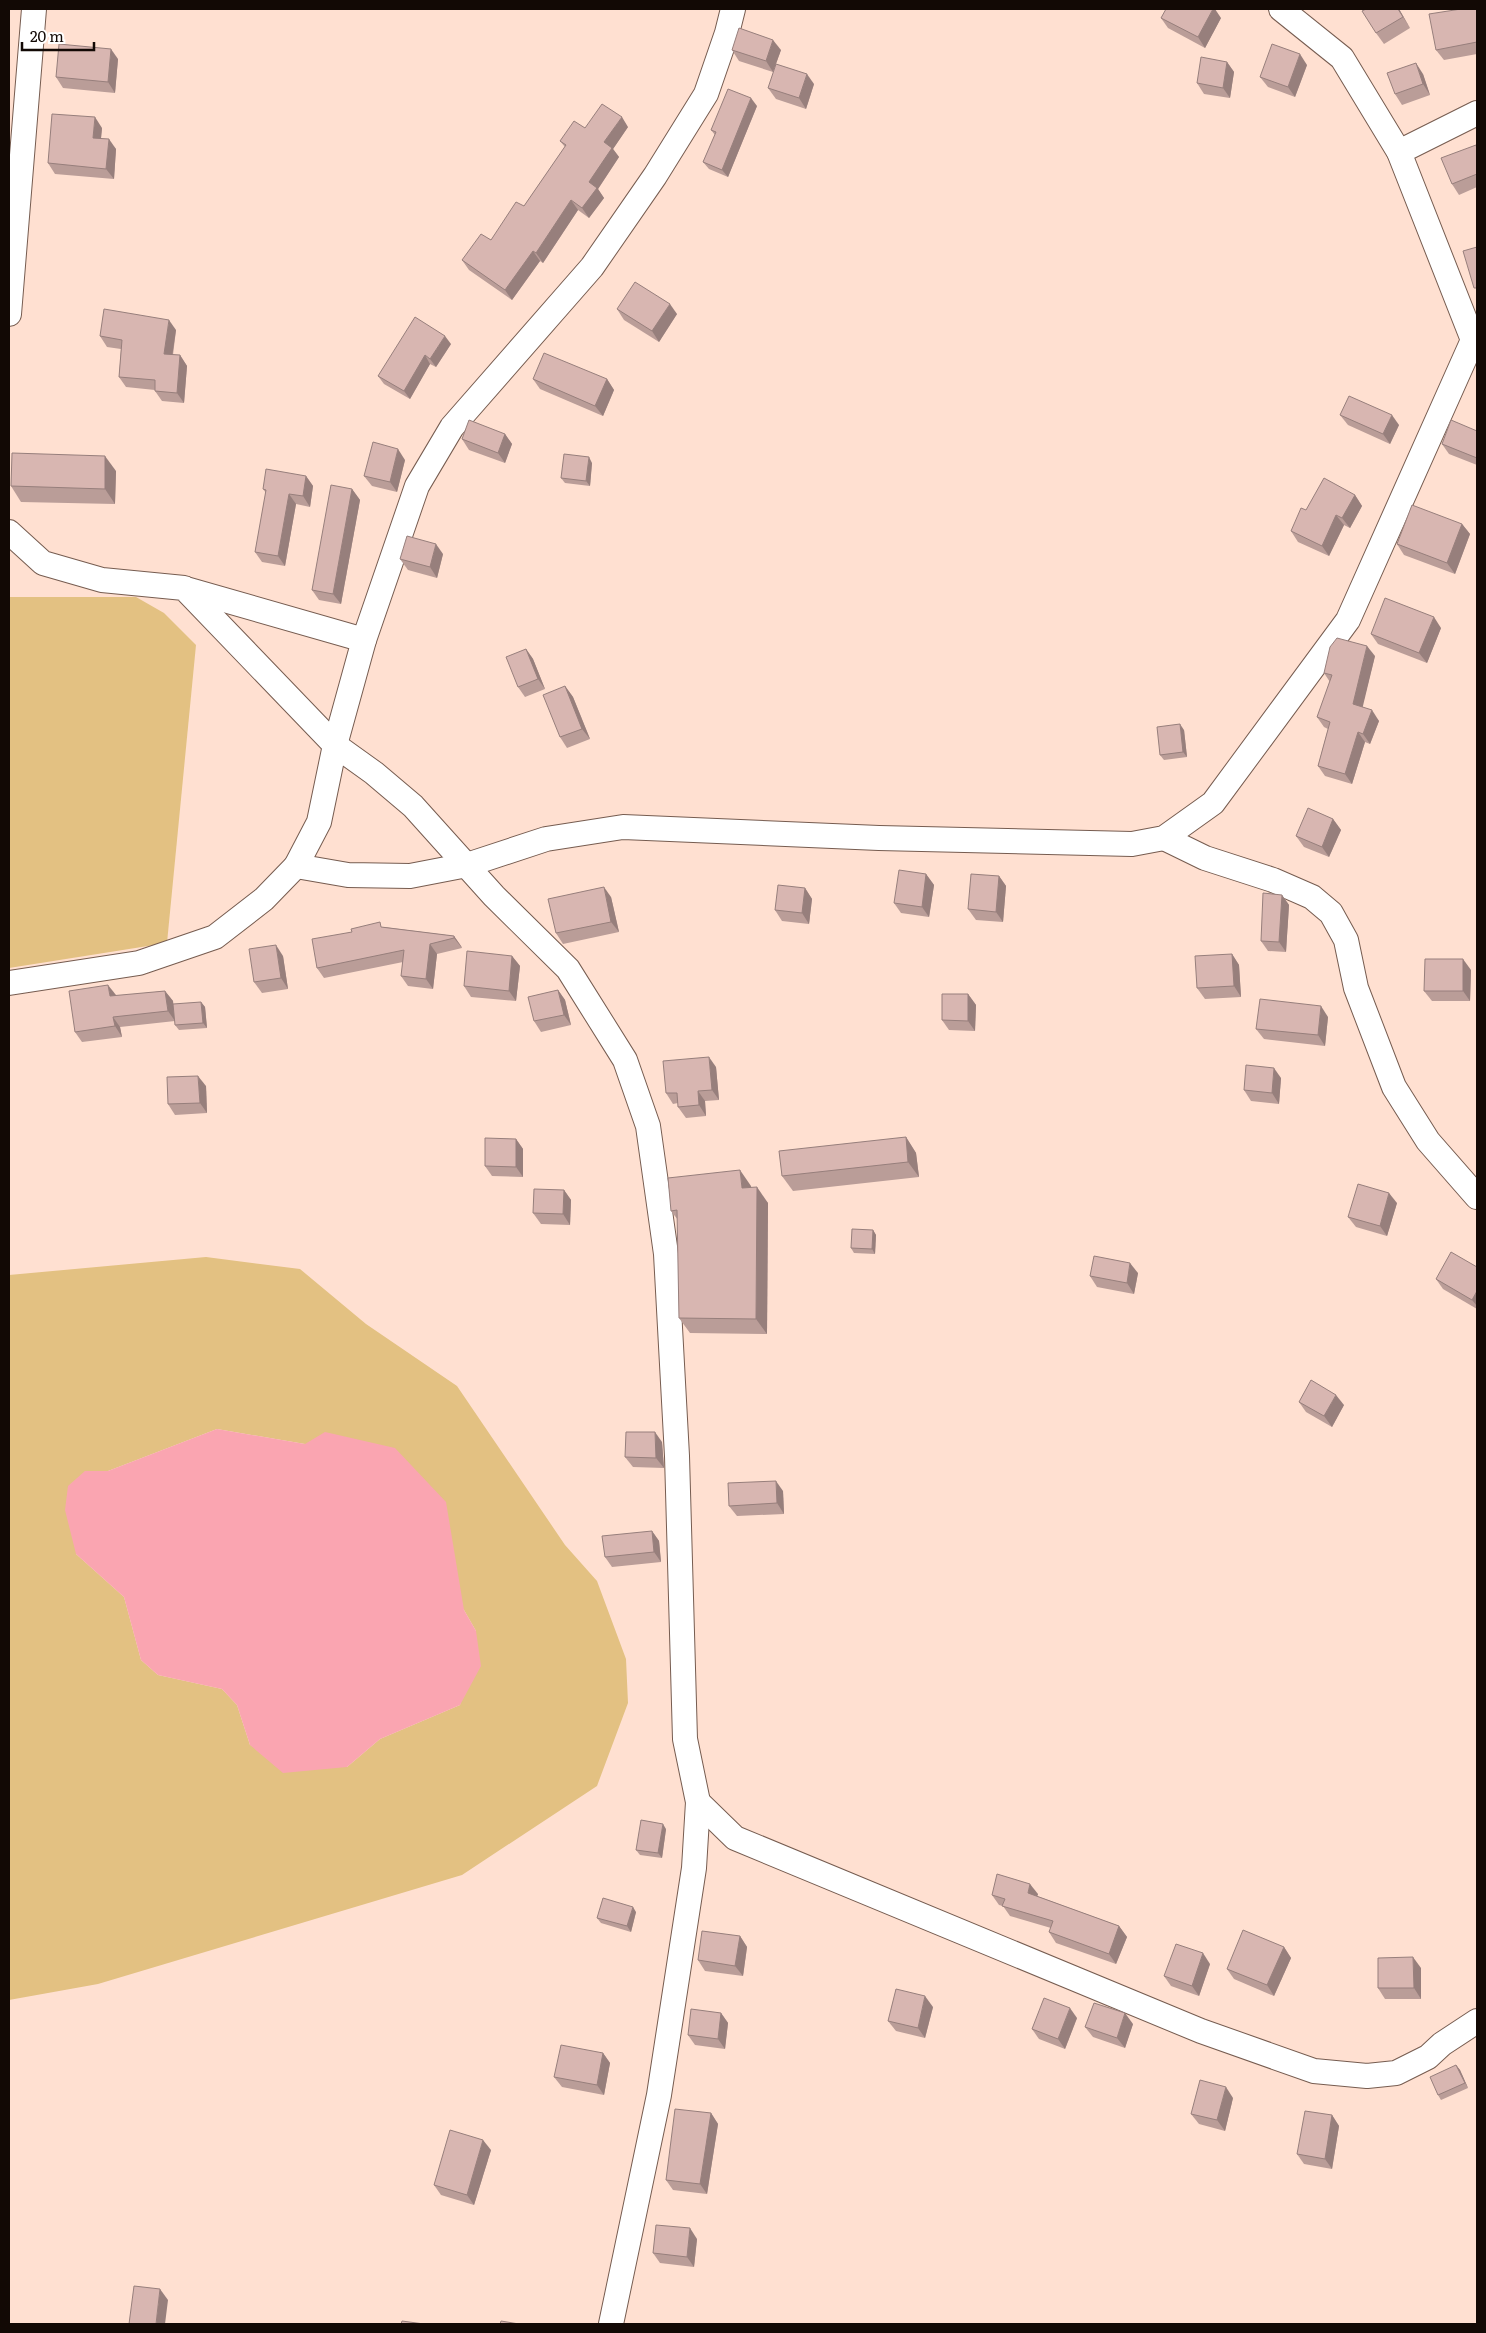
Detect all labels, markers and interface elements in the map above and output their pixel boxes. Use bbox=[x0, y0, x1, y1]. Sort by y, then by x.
scale bar bbox=[22, 20, 95, 52]
text: 20 m bbox=[30, 24, 64, 47]

